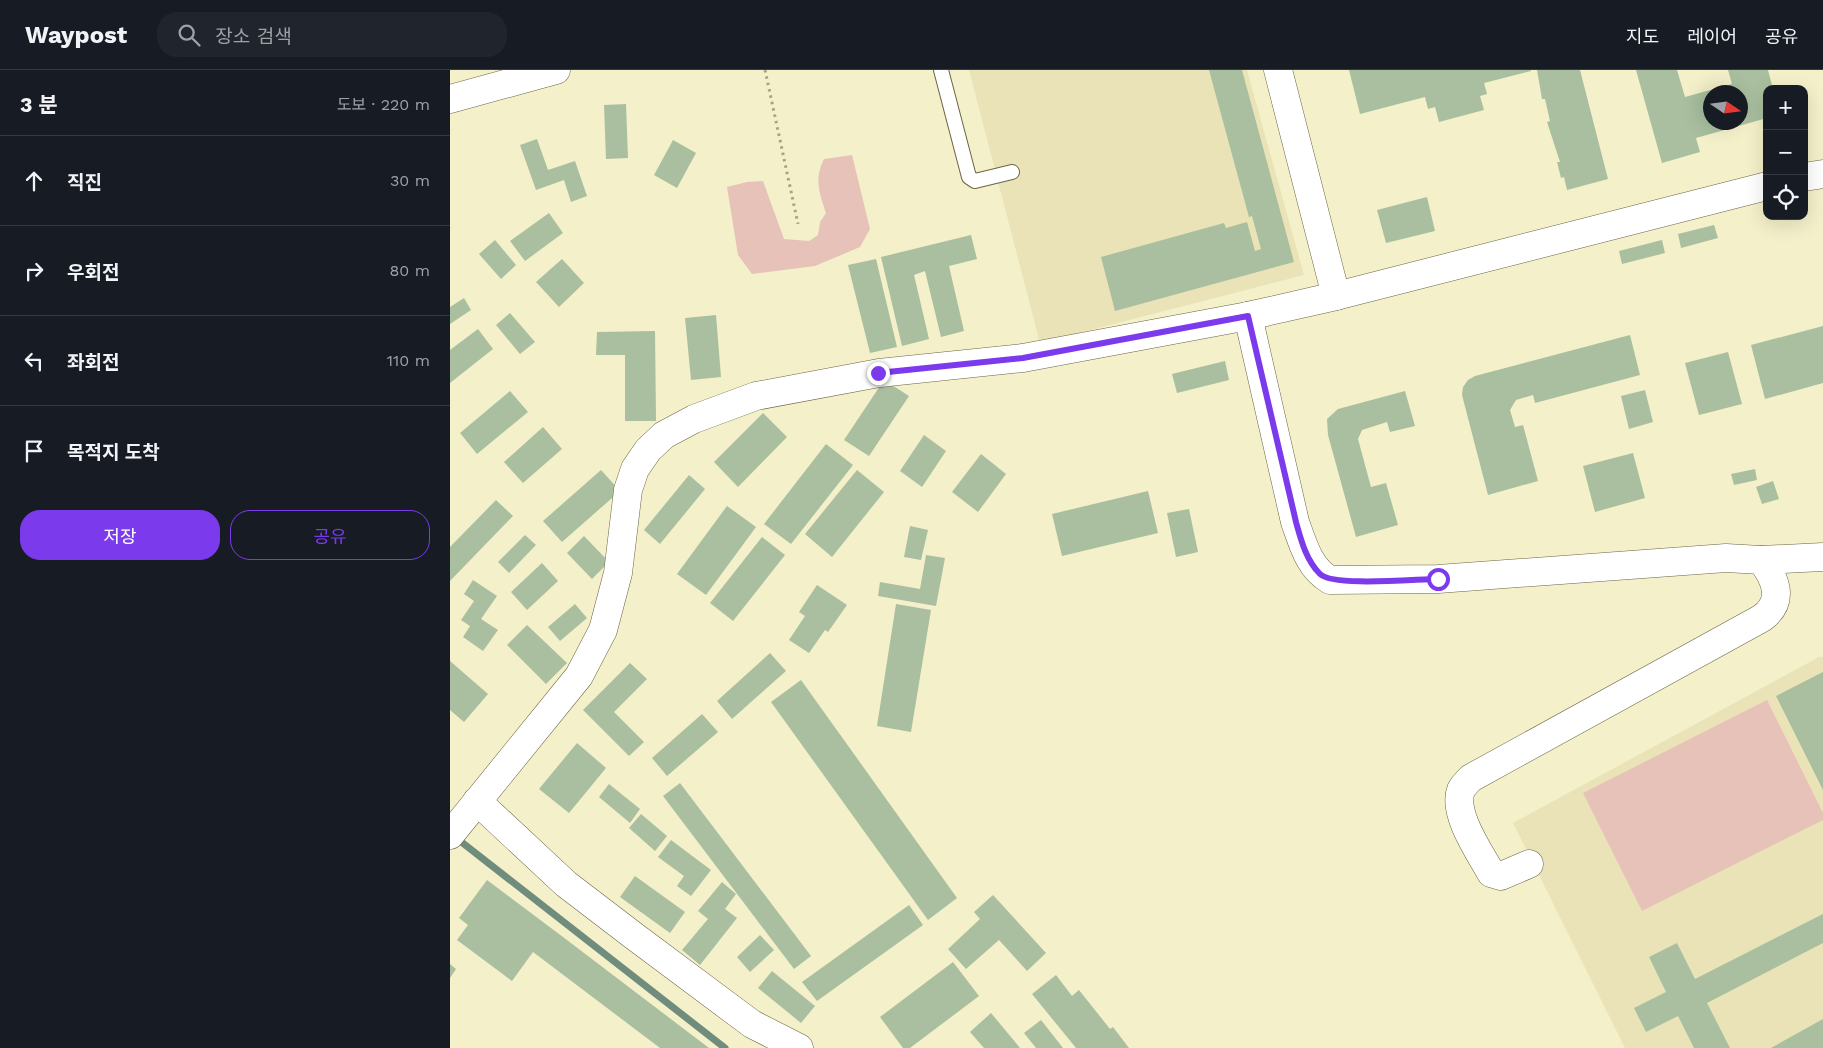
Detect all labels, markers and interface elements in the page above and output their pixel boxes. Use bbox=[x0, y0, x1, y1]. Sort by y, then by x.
search box bbox=[157, 12, 507, 57]
text: Waypost bbox=[25, 21, 127, 49]
icon: search bbox=[175, 21, 203, 49]
text: 장소 검색 bbox=[215, 25, 292, 48]
text: 지도 bbox=[1626, 26, 1659, 47]
text: 레이어 bbox=[1687, 26, 1737, 47]
text: 공유 bbox=[1765, 26, 1798, 47]
north arrow bbox=[1703, 85, 1748, 130]
map controls bbox=[1763, 85, 1808, 220]
button: + bbox=[1763, 85, 1808, 130]
text: 3 분 bbox=[20, 92, 58, 117]
text: 도보 · 220 m bbox=[337, 95, 430, 114]
button: − bbox=[1763, 130, 1808, 175]
icon: ahead bbox=[20, 167, 48, 195]
text: 직진 bbox=[67, 171, 102, 194]
text: 30 m bbox=[390, 171, 430, 190]
button: locate bbox=[1763, 175, 1808, 220]
icon: right bbox=[20, 257, 48, 285]
text: 우회전 bbox=[67, 261, 119, 284]
text: 80 m bbox=[389, 261, 430, 280]
icon: left bbox=[20, 347, 48, 375]
text: 좌회전 bbox=[67, 351, 119, 374]
text: 110 m bbox=[387, 351, 430, 370]
route end bbox=[867, 362, 890, 385]
icon: arrive bbox=[20, 437, 48, 465]
text: 목적지 도착 bbox=[67, 441, 160, 464]
button: 저장 bbox=[20, 510, 220, 560]
button: 공유 bbox=[230, 510, 430, 560]
route start bbox=[1427, 568, 1450, 591]

